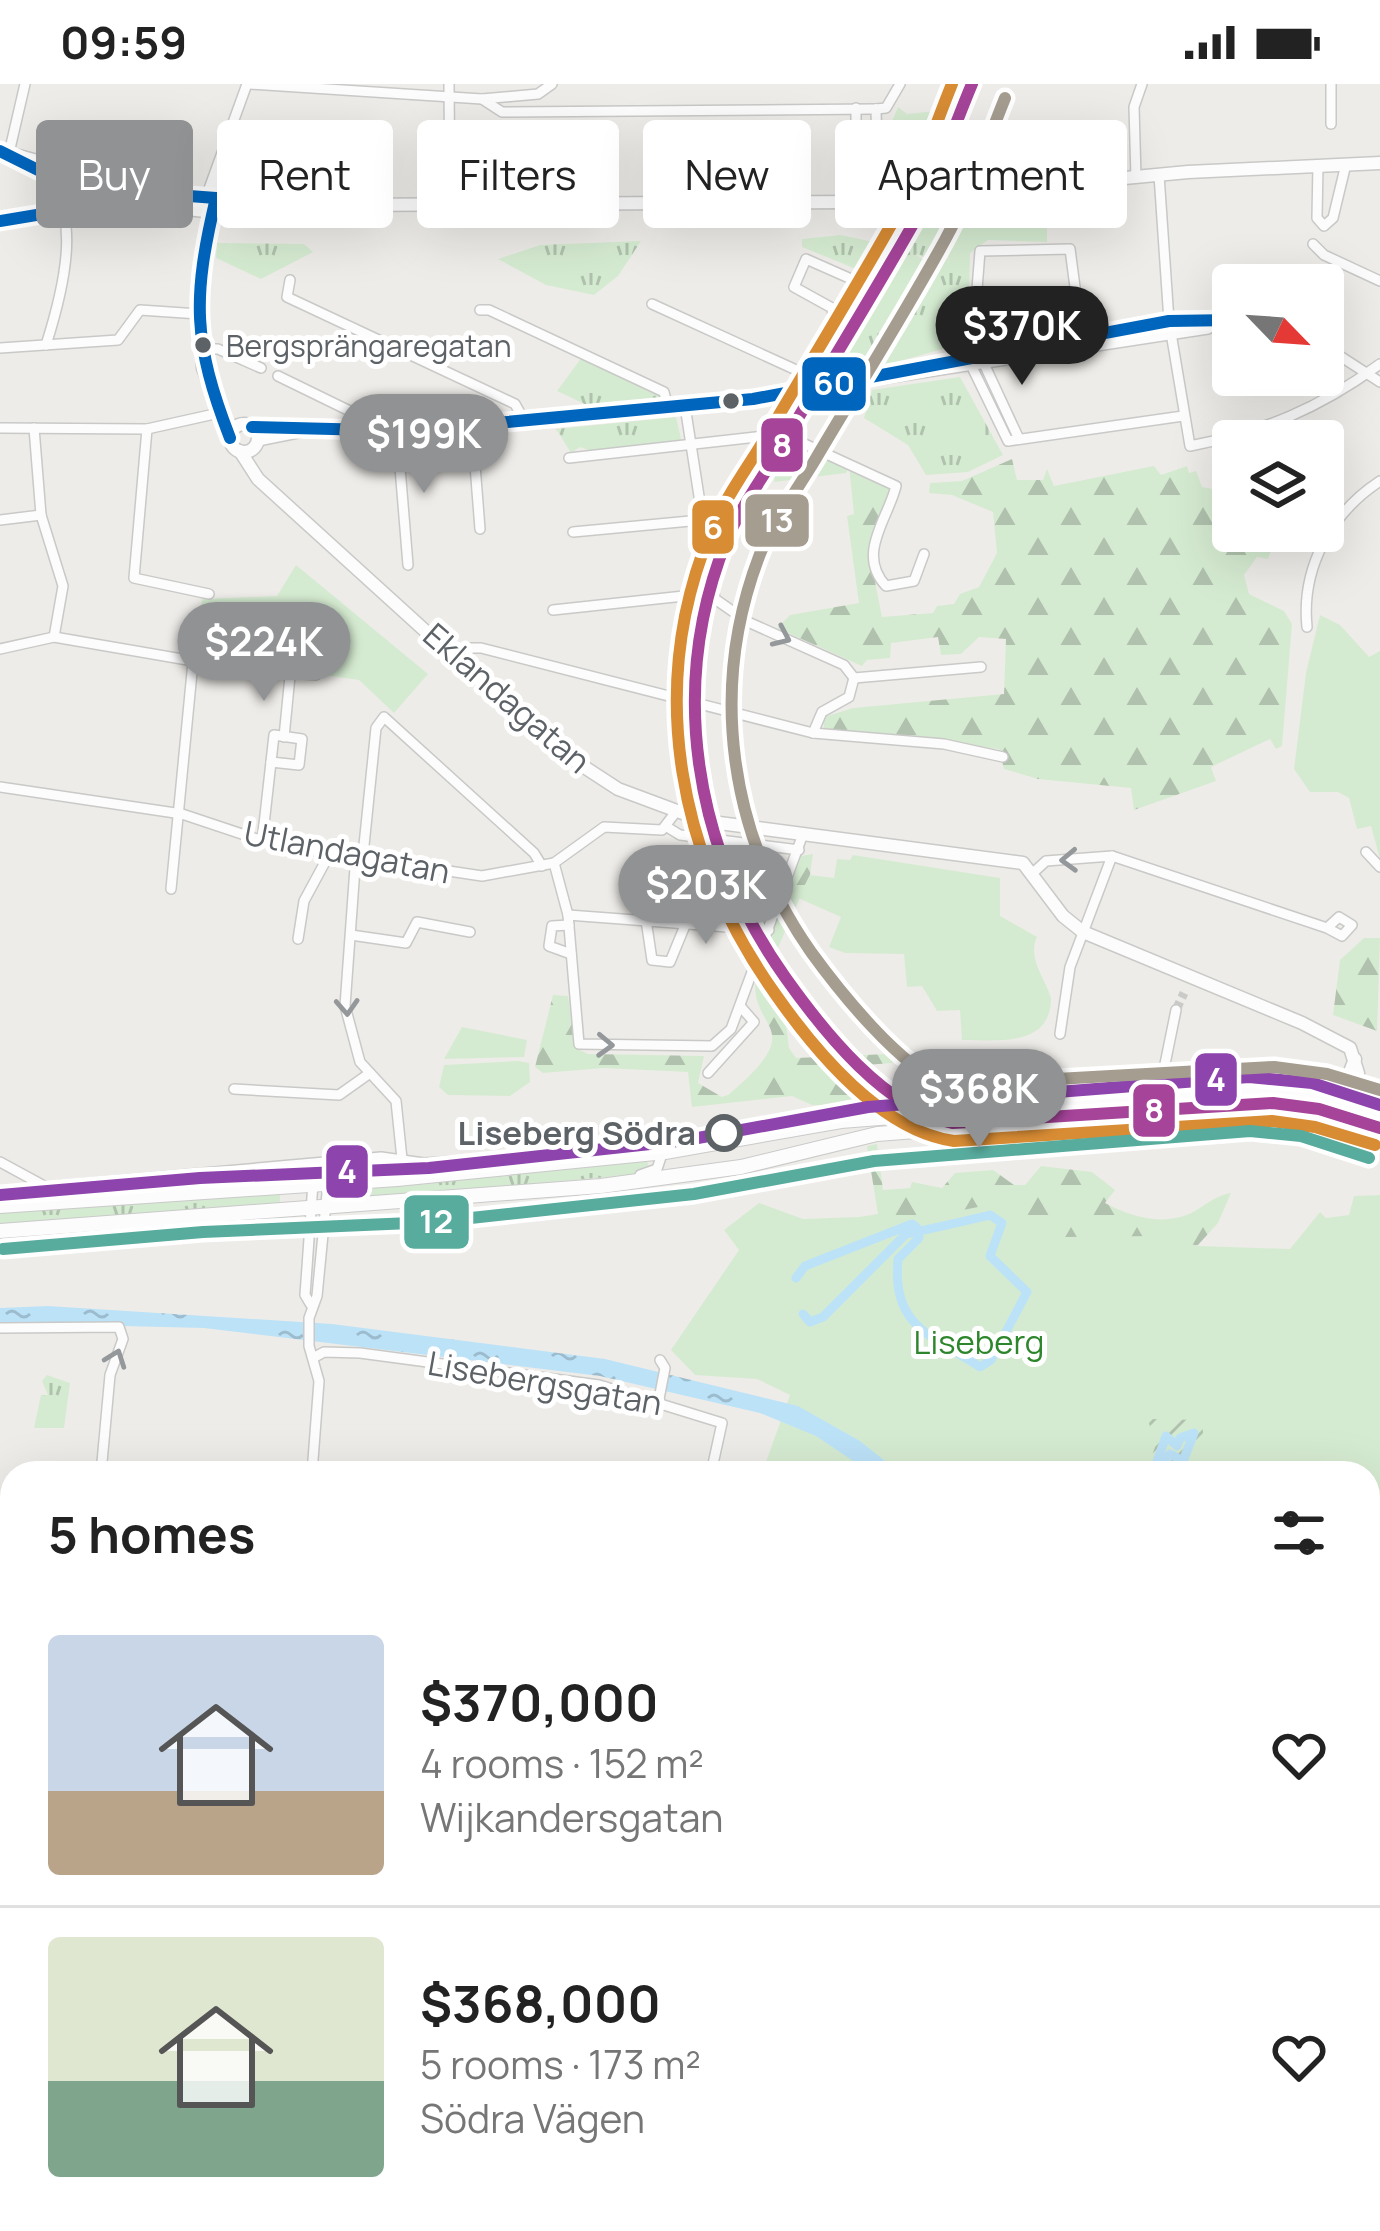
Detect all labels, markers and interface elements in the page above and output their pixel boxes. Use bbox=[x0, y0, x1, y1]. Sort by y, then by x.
text: 09:59 bbox=[60, 11, 187, 73]
chip: Buy bbox=[36, 120, 193, 228]
chip: Rent bbox=[217, 120, 393, 228]
chip: Filters bbox=[417, 120, 619, 228]
chip: New bbox=[643, 120, 811, 228]
chip: Apartment bbox=[835, 120, 1127, 228]
north arrow bbox=[1212, 264, 1344, 396]
map controls bbox=[1212, 264, 1344, 552]
pin: $370K bbox=[938, 286, 1106, 388]
text: $370K bbox=[963, 298, 1081, 352]
place label: Bergsprängaregatan bbox=[226, 325, 512, 366]
marker: Bergsprängaregatan bbox=[192, 334, 214, 356]
line badge: 60 bbox=[800, 355, 868, 413]
text: 60 bbox=[813, 360, 855, 405]
unlabelled marker bbox=[720, 390, 742, 412]
pin: $199K bbox=[340, 394, 508, 496]
text: $199K bbox=[366, 406, 482, 460]
line badge: 8 bbox=[759, 416, 805, 474]
button: layers bbox=[1212, 420, 1344, 552]
text: 8 bbox=[772, 422, 792, 467]
line badge: 13 bbox=[743, 492, 811, 549]
text: 13 bbox=[760, 497, 794, 542]
line badge: 6 bbox=[690, 498, 736, 556]
text: 6 bbox=[703, 504, 723, 549]
pin: $224K bbox=[180, 602, 348, 704]
street label: Eklandagatan bbox=[414, 613, 600, 783]
text: $224K bbox=[204, 614, 324, 668]
one-way arrow bbox=[770, 623, 792, 647]
street label: Utlandagatan bbox=[240, 809, 454, 894]
pin: $203K bbox=[622, 845, 790, 947]
one-way arrow bbox=[1060, 847, 1078, 873]
text: $203K bbox=[645, 857, 767, 911]
one-way arrow bbox=[334, 998, 360, 1017]
one-way arrow bbox=[596, 1032, 615, 1058]
pin: $368K bbox=[895, 1049, 1063, 1151]
line badge: 4 bbox=[1193, 1051, 1239, 1108]
text: 4 bbox=[1206, 1056, 1226, 1101]
text: $368K bbox=[919, 1061, 1039, 1115]
line badge: 8 bbox=[1131, 1082, 1177, 1139]
text: 8 bbox=[1144, 1087, 1164, 1132]
place label: Liseberg Södra bbox=[458, 1110, 696, 1155]
marker: Liseberg Södra bbox=[707, 1116, 741, 1150]
line badge: 4 bbox=[324, 1143, 370, 1200]
text: 4 bbox=[337, 1148, 357, 1193]
line badge: 12 bbox=[402, 1193, 471, 1251]
text: 12 bbox=[419, 1198, 453, 1243]
park label: Liseberg bbox=[914, 1319, 1044, 1364]
street label: Lisebergsgatan bbox=[424, 1340, 666, 1425]
one-way arrow bbox=[102, 1349, 126, 1370]
text: 5 homes bbox=[48, 1499, 255, 1568]
icon: filters bbox=[1266, 1500, 1332, 1566]
text: $370,000 bbox=[420, 1667, 659, 1736]
icon: home bbox=[144, 1683, 288, 1827]
icon: heart bbox=[1266, 1722, 1332, 1788]
text: 4 rooms · 152 m² bbox=[420, 1736, 704, 1790]
text: Wijkandersgatan bbox=[420, 1790, 724, 1844]
text: $368,000 bbox=[420, 1968, 661, 2037]
icon: home bbox=[144, 1985, 288, 2129]
icon: heart bbox=[1266, 2024, 1332, 2090]
text: 5 rooms · 173 m² bbox=[420, 2037, 701, 2091]
text: Södra Vägen bbox=[420, 2091, 645, 2145]

